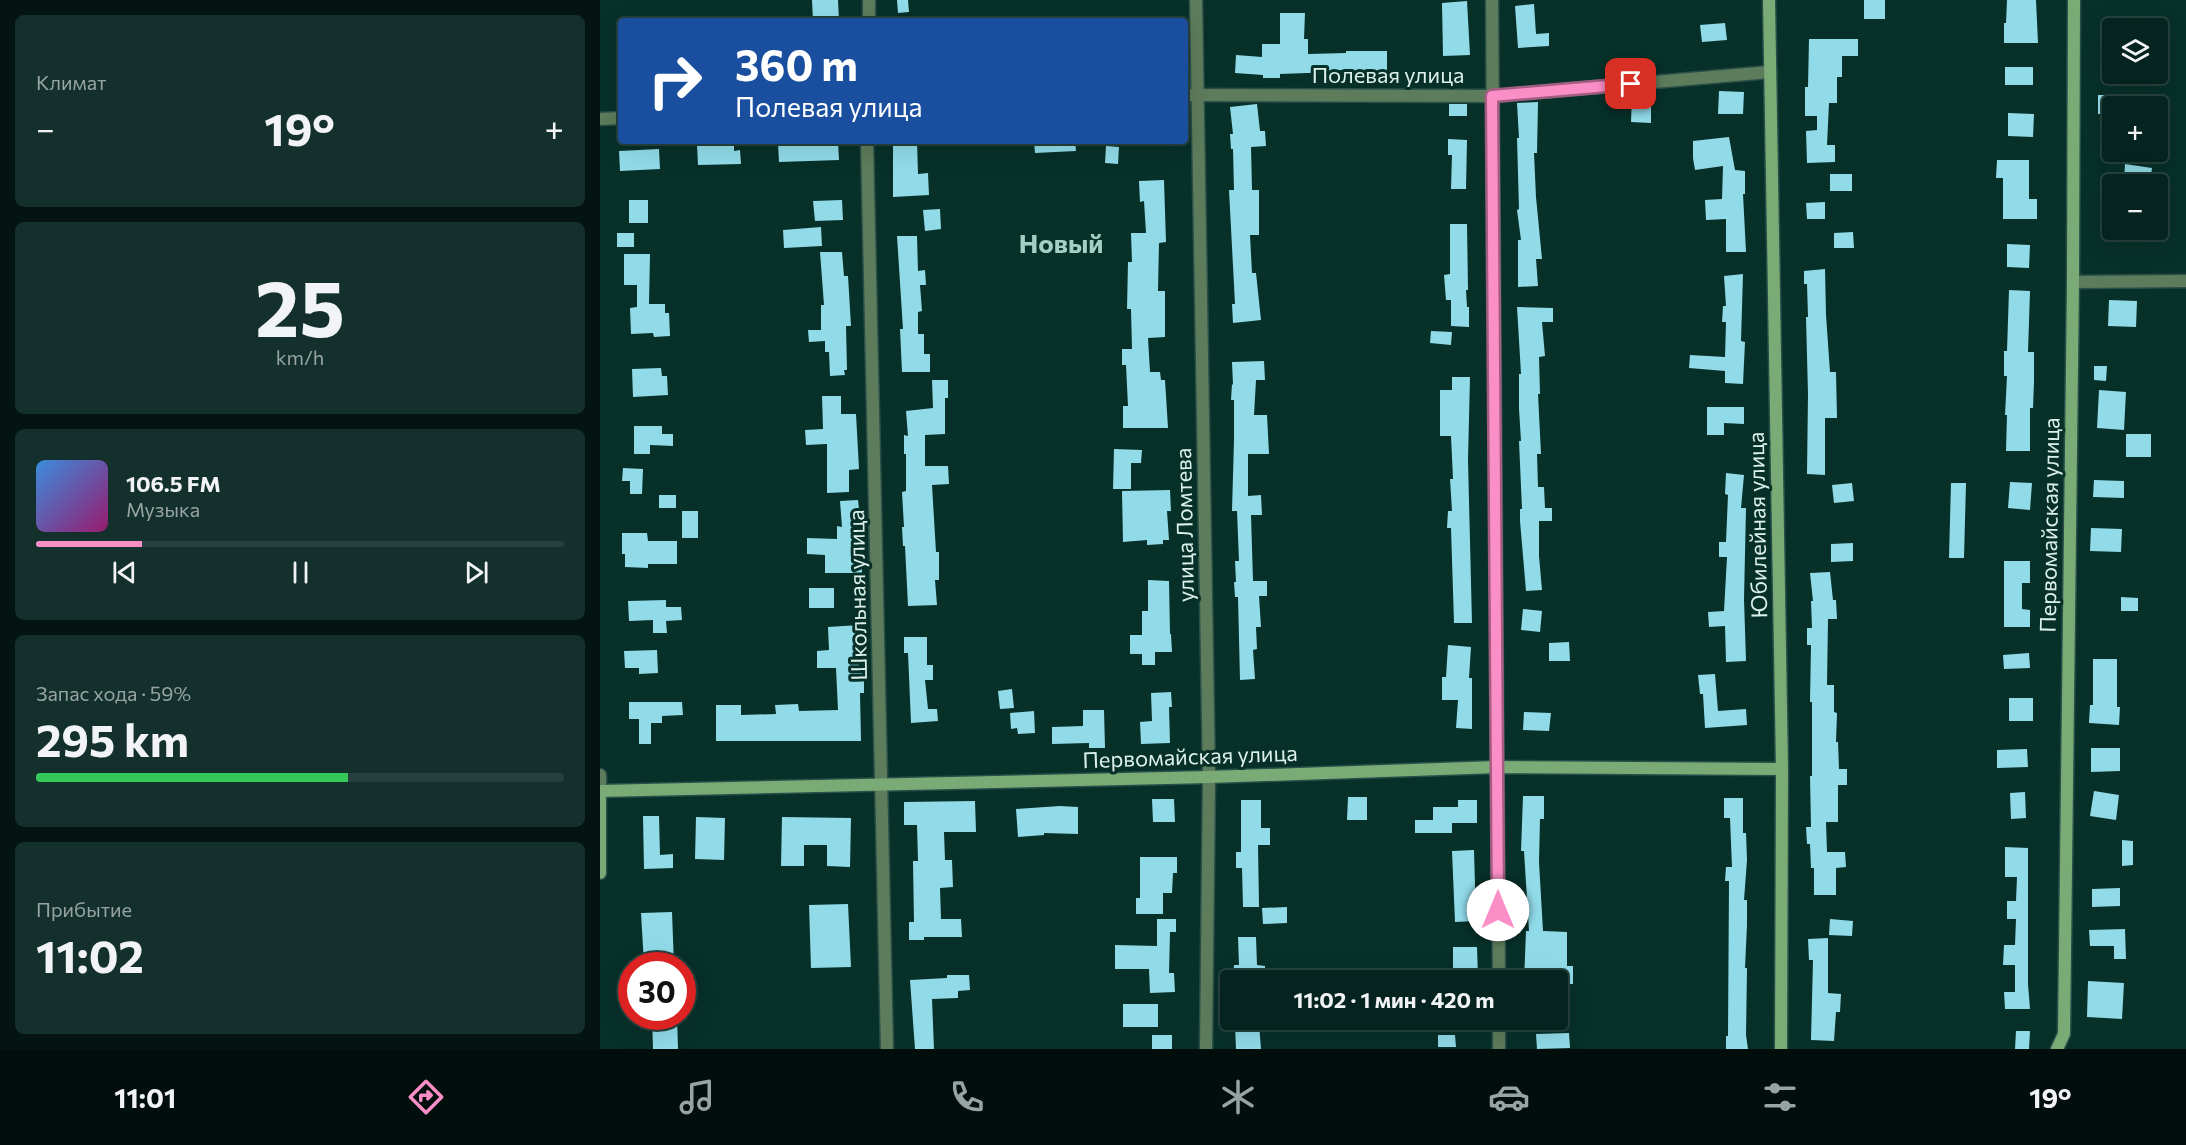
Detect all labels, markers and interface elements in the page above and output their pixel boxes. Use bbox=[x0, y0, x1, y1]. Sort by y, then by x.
map controls bbox=[2102, 18, 2168, 240]
button: layers bbox=[2102, 18, 2168, 84]
text: 360 m bbox=[735, 38, 858, 90]
icon: right bbox=[636, 42, 714, 120]
pin bbox=[1605, 58, 1656, 109]
street label: Полевая улица bbox=[1312, 61, 1464, 88]
icon: arrive bbox=[1614, 67, 1647, 100]
text: Климат bbox=[36, 70, 106, 94]
text: Полевая улица bbox=[735, 90, 922, 123]
button: + bbox=[2102, 96, 2168, 162]
text: 19° bbox=[264, 100, 335, 155]
text: − bbox=[36, 107, 55, 148]
text: + bbox=[545, 107, 564, 148]
button: − bbox=[2102, 174, 2168, 240]
district label: Новый bbox=[1019, 227, 1103, 258]
text: 25 bbox=[255, 258, 345, 353]
text: km/h bbox=[276, 345, 324, 369]
street label: Первомайская улица bbox=[2034, 417, 2064, 633]
street label: Юбилейная улица bbox=[1742, 431, 1772, 619]
street label: улица Ломтева bbox=[1169, 448, 1199, 602]
text: 106.5 FM bbox=[126, 470, 221, 497]
text: Музыка bbox=[126, 497, 200, 521]
street label: Школьная улица bbox=[842, 509, 872, 681]
icon: previous bbox=[108, 556, 141, 589]
icon: pause bbox=[284, 556, 317, 589]
icon: next bbox=[460, 556, 493, 589]
text: Запас хода · 59% bbox=[36, 681, 191, 705]
text: 295 km bbox=[36, 711, 189, 766]
street label: Первомайская улица bbox=[1082, 739, 1298, 773]
position arrow bbox=[1466, 878, 1530, 942]
text: Прибытие bbox=[36, 897, 132, 921]
text: 11:02 bbox=[36, 927, 144, 982]
speed limit sign: 30 bbox=[618, 952, 696, 1030]
text: 11:02 · 1 мин · 420 m bbox=[1294, 986, 1494, 1013]
icon: directions bbox=[405, 1076, 447, 1118]
icon: music bbox=[676, 1076, 718, 1118]
icon: phone bbox=[946, 1076, 988, 1118]
icon: climate bbox=[1217, 1076, 1259, 1118]
icon: car bbox=[1488, 1076, 1530, 1118]
icon: filters bbox=[1759, 1076, 1801, 1118]
text: 11:01 bbox=[114, 1081, 176, 1114]
text: 19° bbox=[2029, 1081, 2072, 1114]

